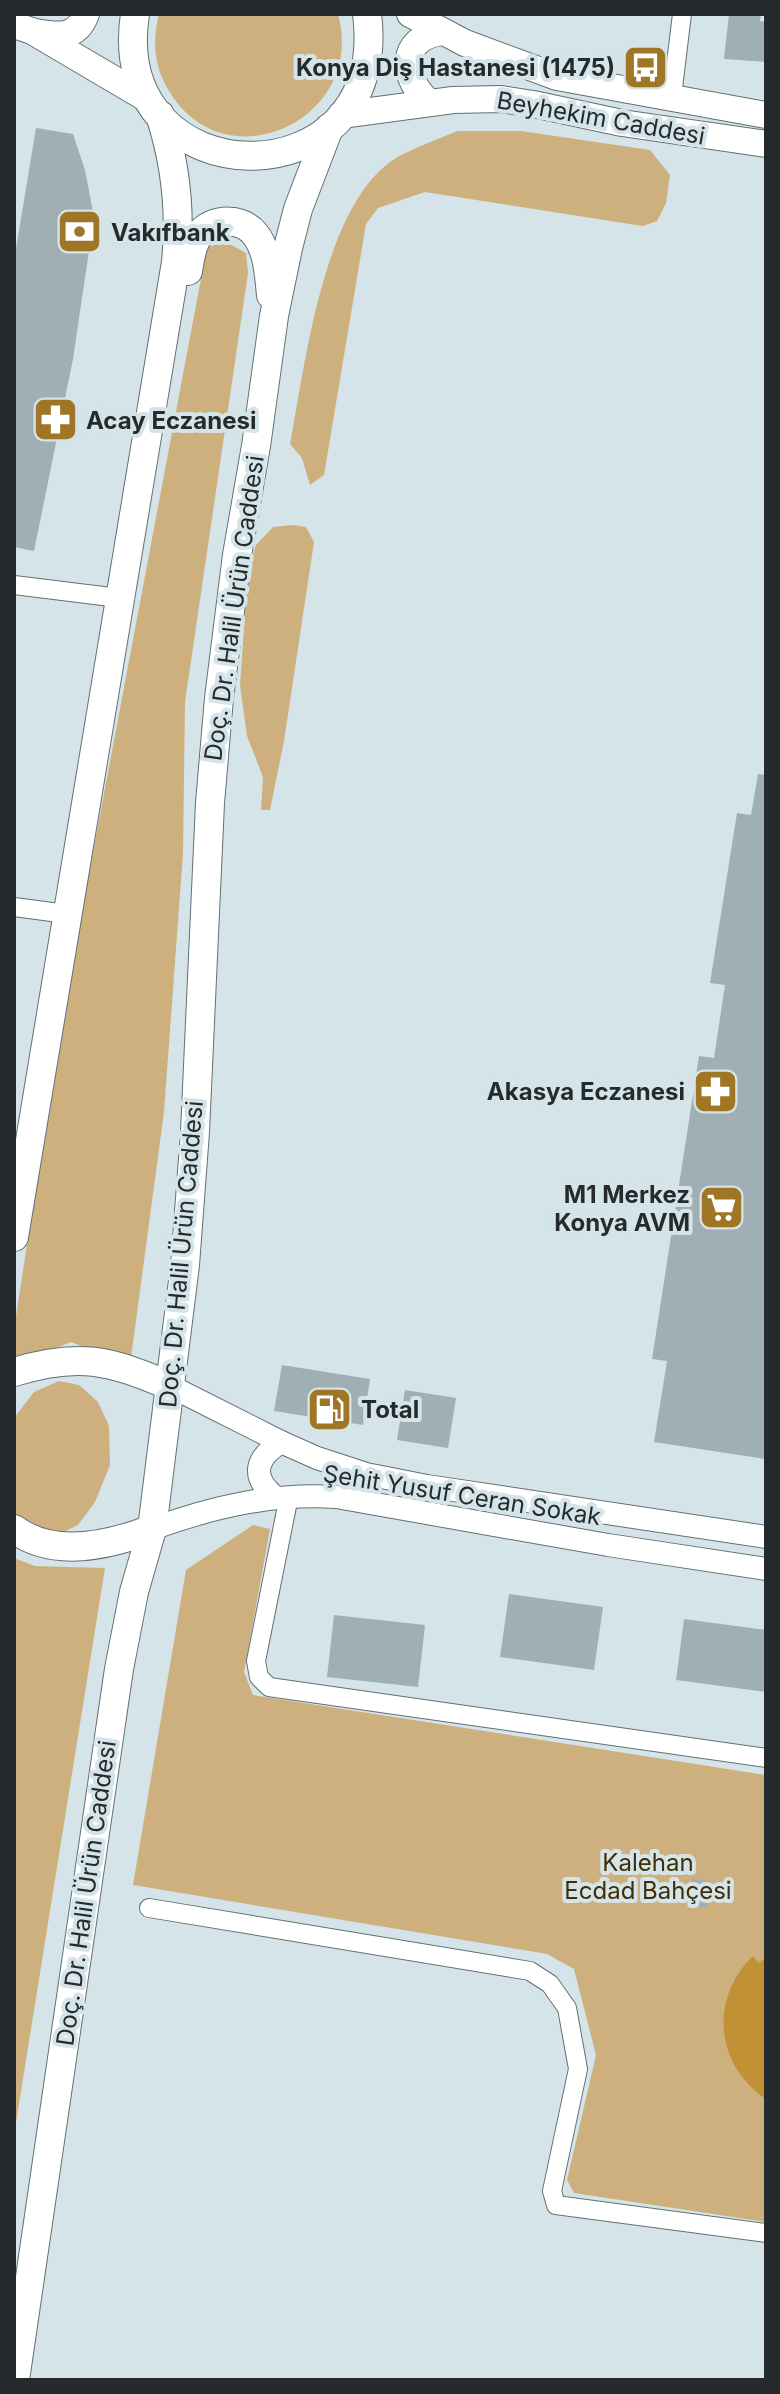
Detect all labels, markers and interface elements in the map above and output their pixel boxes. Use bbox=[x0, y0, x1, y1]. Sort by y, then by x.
bus stop icon: Konya Diş Hastanesi (1475) bbox=[622, 43, 670, 91]
place label: Konya Diş Hastanesi (1475) bbox=[296, 53, 615, 82]
street label: Beyhekim Caddesi bbox=[495, 85, 707, 151]
bank icon: Vakıfbank bbox=[56, 208, 104, 256]
place label: Vakıfbank bbox=[111, 218, 230, 247]
pharmacy icon: Acay Eczanesi bbox=[31, 396, 79, 444]
place label: Acay Eczanesi bbox=[86, 406, 256, 435]
street label: Doç. Dr. Halil Ürün Caddesi bbox=[198, 453, 270, 763]
pharmacy icon: Akasya Eczanesi bbox=[692, 1067, 740, 1115]
place label: Akasya Eczanesi bbox=[487, 1077, 685, 1106]
street label: Doç. Dr. Halil Ürün Caddesi bbox=[153, 1099, 209, 1409]
place label: M1 Merkez Konya AVM bbox=[554, 1180, 690, 1237]
supermarket icon: M1 Merkez Konya AVM bbox=[697, 1184, 745, 1232]
fuel station icon: Total bbox=[306, 1385, 354, 1433]
place label: Total bbox=[361, 1395, 419, 1424]
street label: Şehit Yusuf Ceran Sokak bbox=[321, 1459, 603, 1531]
street label: Doç. Dr. Halil Ürün Caddesi bbox=[50, 1738, 122, 2048]
park label: Kalehan Ecdad Bahçesi bbox=[564, 1848, 732, 1905]

